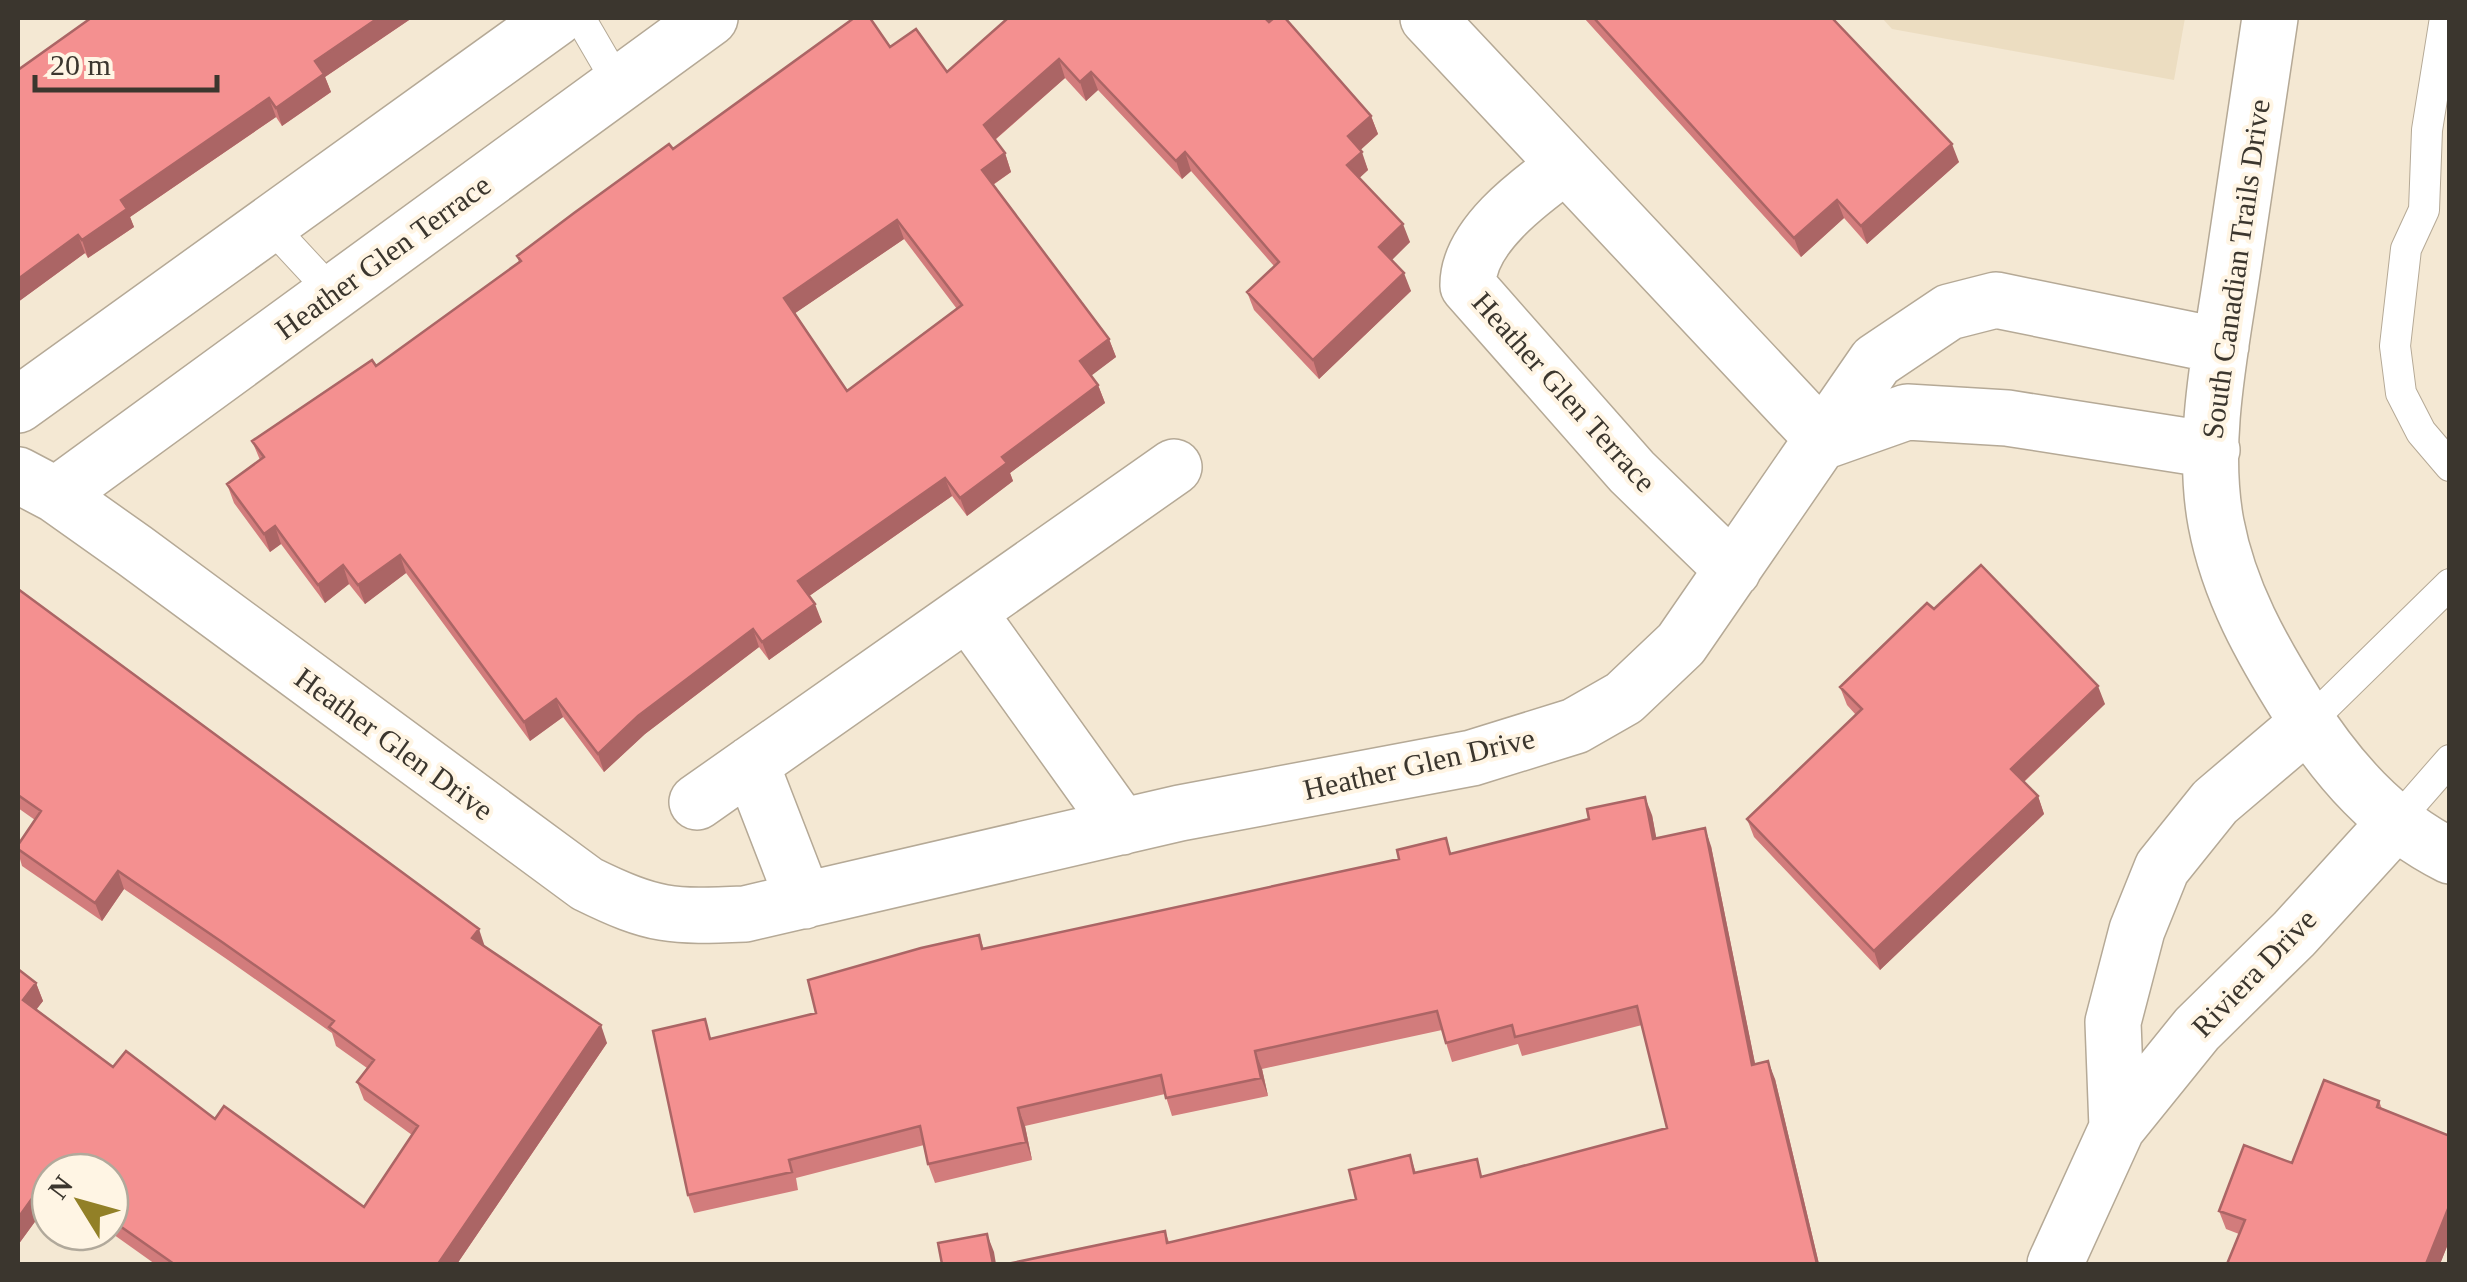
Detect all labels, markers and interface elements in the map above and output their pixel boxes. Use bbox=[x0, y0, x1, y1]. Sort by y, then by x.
scale bar bbox=[35, 30, 218, 92]
text: 20 m bbox=[50, 48, 111, 81]
street label: South Canadian Trails Drive bbox=[2195, 97, 2276, 441]
street label: Heather Glen Terrace bbox=[269, 168, 496, 346]
street label: Heather Glen Terrace bbox=[1466, 285, 1663, 498]
street label: Heather Glen Drive bbox=[289, 661, 500, 826]
street label: Heather Glen Drive bbox=[1300, 721, 1538, 806]
street label: Riviera Drive bbox=[2185, 902, 2323, 1043]
north arrow bbox=[30, 1152, 130, 1252]
text: N bbox=[42, 1170, 79, 1205]

